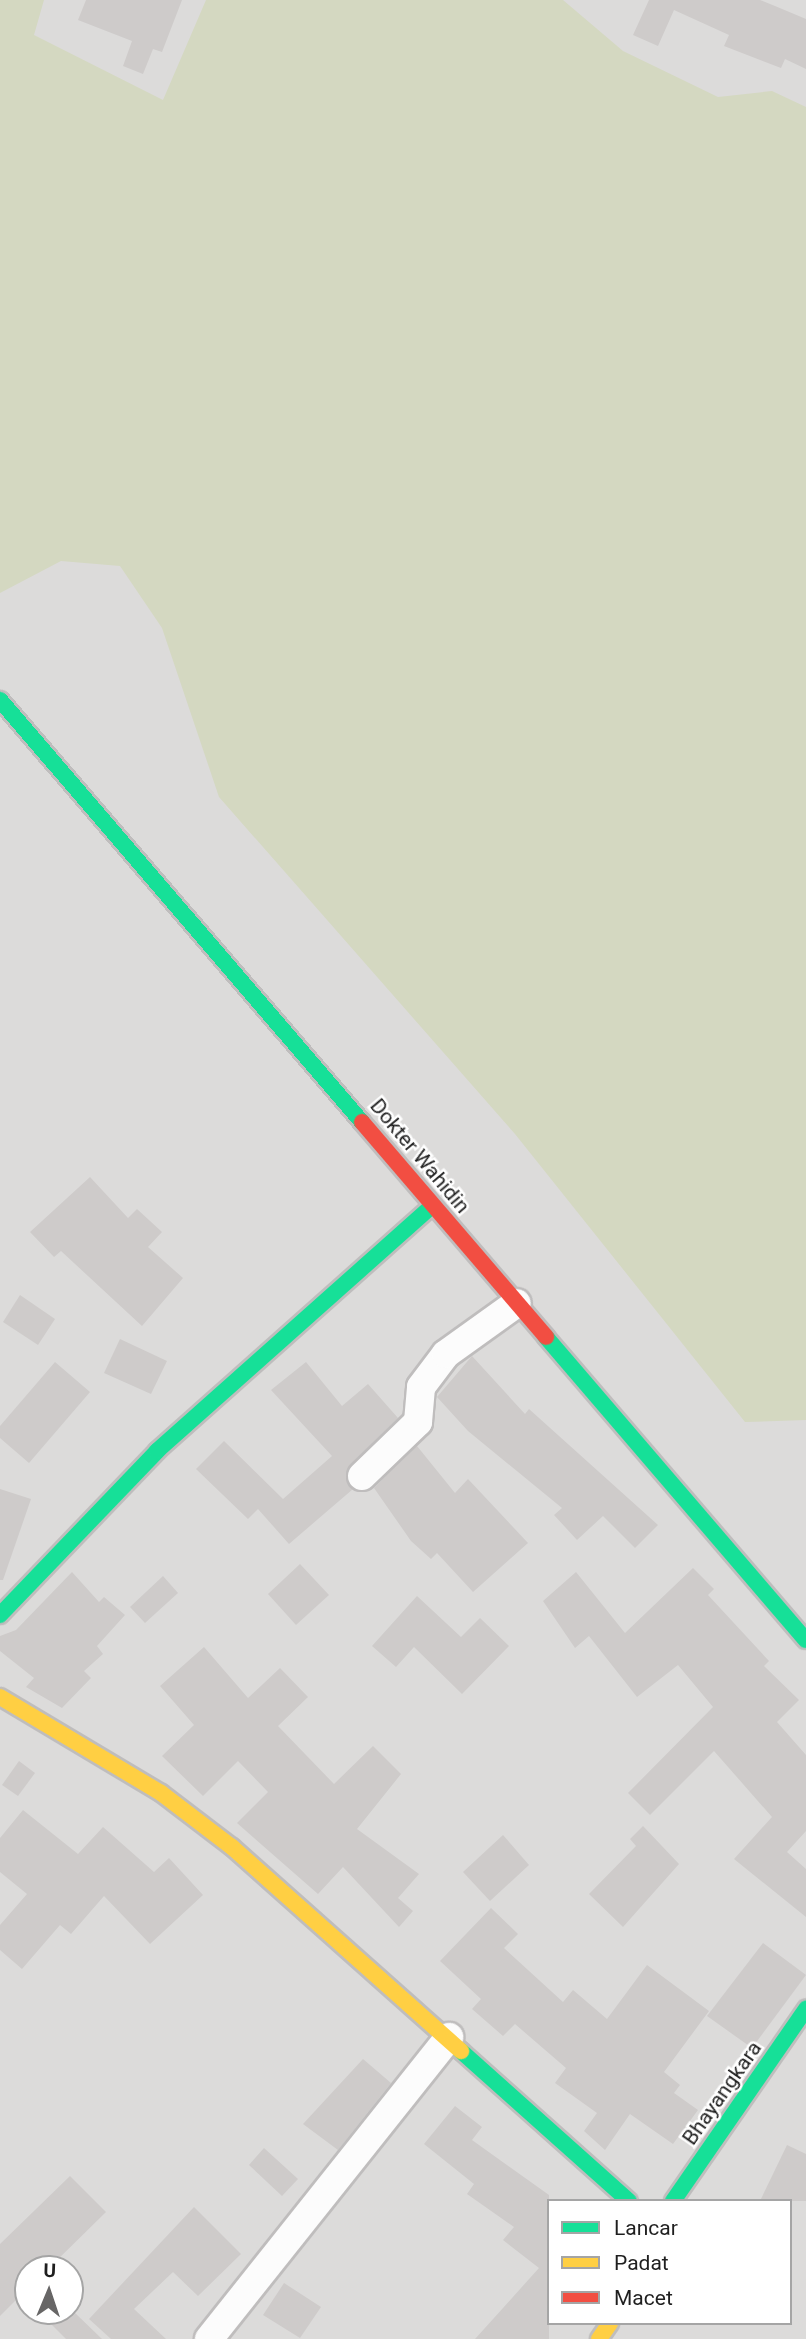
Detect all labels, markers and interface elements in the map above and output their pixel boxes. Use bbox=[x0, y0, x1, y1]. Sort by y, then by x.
street label: Dokter Wahidin bbox=[365, 1094, 475, 1218]
street label: Bhayangkara bbox=[677, 2036, 767, 2150]
legend bbox=[547, 2199, 792, 2325]
text: Lancar bbox=[614, 2216, 678, 2240]
text: Padat bbox=[614, 2251, 669, 2275]
north arrow bbox=[14, 2255, 84, 2325]
text: U bbox=[43, 2259, 56, 2282]
text: Macet bbox=[614, 2286, 673, 2310]

